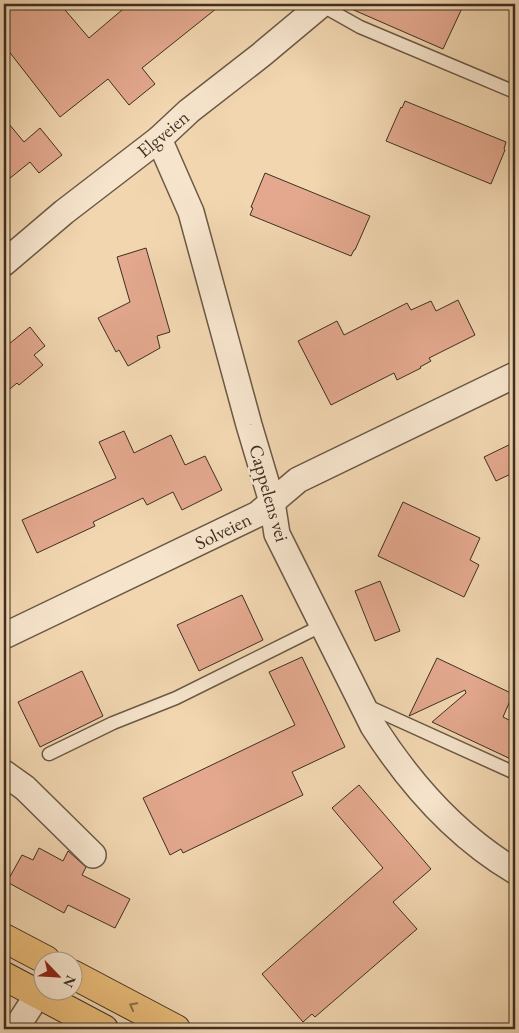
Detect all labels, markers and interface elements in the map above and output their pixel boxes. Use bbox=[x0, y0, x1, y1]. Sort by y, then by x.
street label: Elgveien bbox=[132, 105, 194, 163]
street label: Cappelens vei bbox=[243, 441, 295, 545]
street label: Solveien bbox=[191, 507, 255, 555]
north arrow bbox=[32, 950, 82, 1000]
text: N bbox=[59, 973, 80, 991]
one-way arrow bbox=[129, 1003, 138, 1013]

